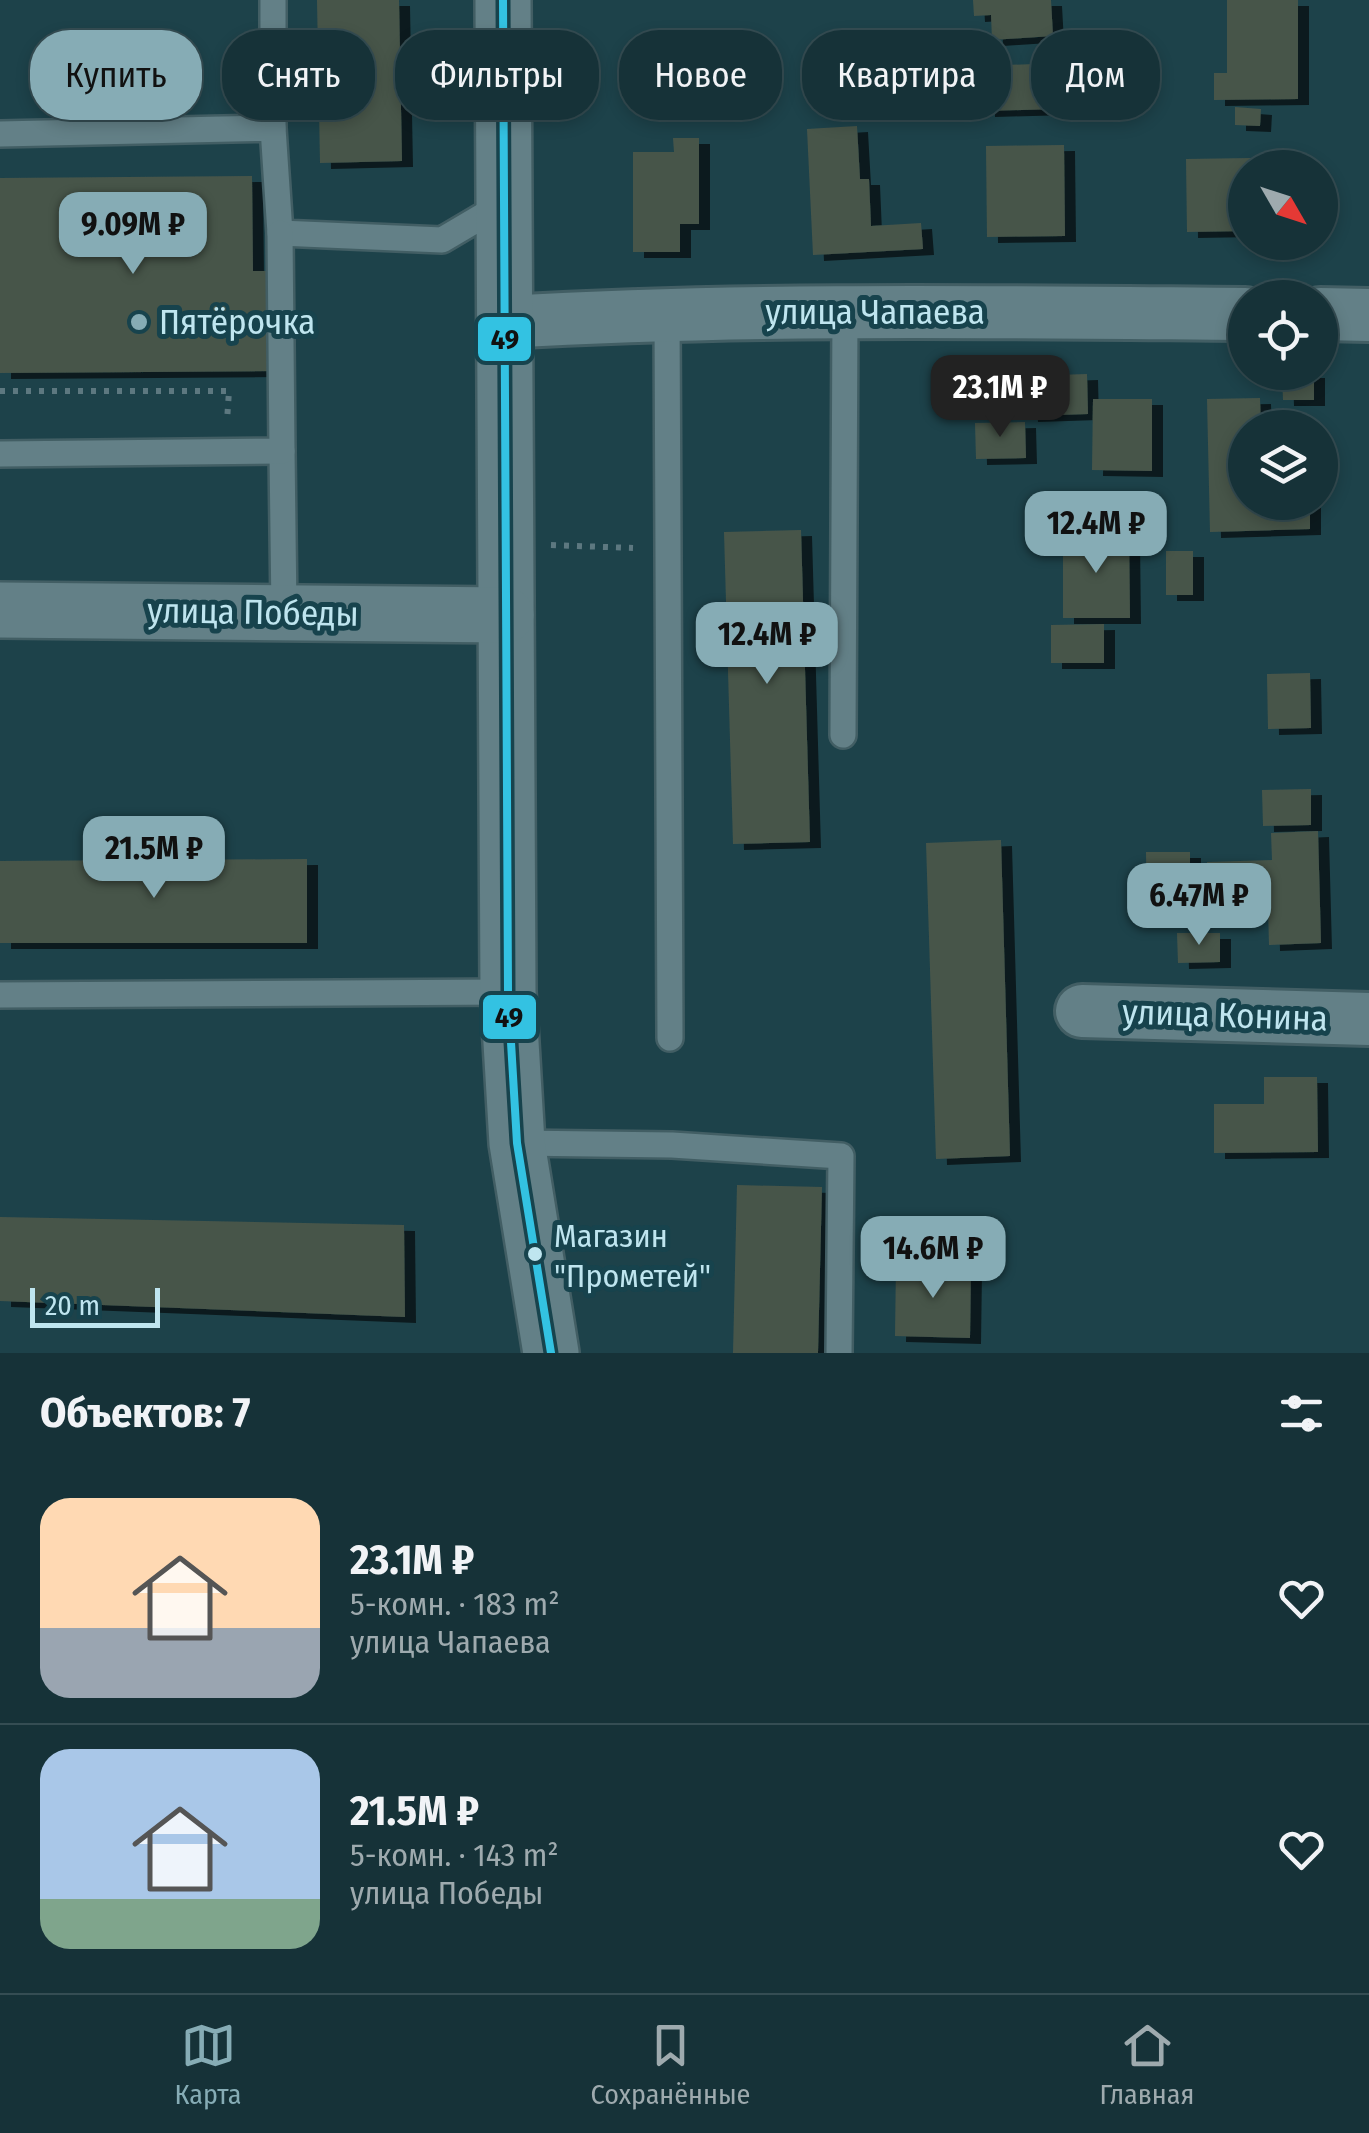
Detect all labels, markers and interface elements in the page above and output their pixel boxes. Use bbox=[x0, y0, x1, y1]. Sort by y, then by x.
chip: Купить bbox=[30, 30, 202, 120]
chip: Снять bbox=[222, 30, 375, 120]
chip: Фильтры bbox=[395, 30, 599, 120]
chip: Новое bbox=[619, 30, 782, 120]
chip: Квартира bbox=[802, 30, 1011, 120]
chip: Дом bbox=[1031, 30, 1160, 120]
north arrow bbox=[1228, 150, 1338, 260]
map controls bbox=[1228, 150, 1338, 520]
pin: 9.09M ₽ bbox=[41, 192, 225, 277]
text: 9.09M ₽ bbox=[81, 205, 185, 243]
button: locate bbox=[1228, 280, 1338, 390]
street label: улица Чапаева bbox=[765, 291, 985, 333]
place label: Пятёрочка bbox=[159, 301, 315, 343]
marker: Пятёрочка bbox=[128, 311, 150, 333]
line badge: 49 bbox=[476, 315, 533, 363]
text: 49 bbox=[491, 323, 519, 356]
pin: 23.1M ₽ bbox=[908, 355, 1092, 440]
text: 23.1M ₽ bbox=[953, 368, 1047, 406]
button: layers bbox=[1228, 410, 1338, 520]
pin: 12.4M ₽ bbox=[1004, 491, 1188, 576]
text: 12.4M ₽ bbox=[1047, 504, 1145, 542]
street label: улица Победы bbox=[147, 589, 359, 635]
pin: 12.4M ₽ bbox=[675, 602, 859, 687]
text: 12.4M ₽ bbox=[718, 615, 816, 653]
pin: 21.5M ₽ bbox=[62, 816, 246, 901]
text: 21.5M ₽ bbox=[105, 829, 203, 867]
pin: 6.47M ₽ bbox=[1107, 863, 1291, 948]
text: 6.47M ₽ bbox=[1149, 876, 1249, 914]
street label: улица Конина bbox=[1121, 990, 1329, 1040]
line badge: 49 bbox=[481, 993, 538, 1041]
text: 49 bbox=[495, 1001, 523, 1034]
pin: 14.6M ₽ bbox=[841, 1216, 1025, 1301]
place label: Магазин "Прометей" bbox=[554, 1217, 711, 1295]
text: 14.6M ₽ bbox=[883, 1229, 983, 1267]
marker: Магазин "Прометей" bbox=[525, 1244, 545, 1264]
scale bar bbox=[30, 1283, 160, 1328]
text: 20 m bbox=[45, 1289, 100, 1322]
icon: filters bbox=[1274, 1386, 1329, 1441]
text: Объектов: 7 bbox=[40, 1388, 250, 1438]
text: 23.1M ₽ bbox=[350, 1535, 474, 1585]
icon: home bbox=[120, 1538, 240, 1658]
icon: heart bbox=[1274, 1571, 1329, 1626]
text: 5-комн. · 183 m² bbox=[350, 1585, 560, 1623]
text: улица Чапаева bbox=[350, 1623, 551, 1661]
text: 21.5M ₽ bbox=[350, 1786, 479, 1836]
icon: home bbox=[120, 1789, 240, 1909]
icon: heart bbox=[1274, 1822, 1329, 1877]
text: 5-комн. · 143 m² bbox=[350, 1836, 559, 1874]
text: улица Победы bbox=[350, 1874, 543, 1912]
tab: Карта bbox=[175, 2018, 241, 2111]
tab: Сохранённые bbox=[591, 2018, 750, 2111]
tab: Главная bbox=[1100, 2018, 1194, 2111]

